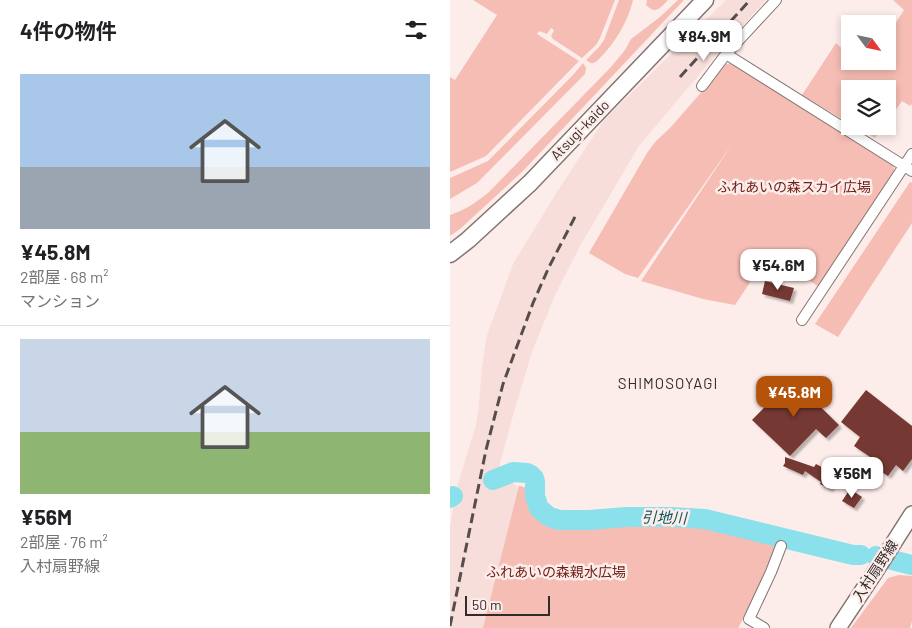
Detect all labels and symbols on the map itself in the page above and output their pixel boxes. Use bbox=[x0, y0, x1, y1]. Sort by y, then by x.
north arrow bbox=[841, 15, 896, 70]
pin: ¥84.9M bbox=[663, 20, 745, 62]
street label: Atsugi-kaido bbox=[547, 96, 613, 163]
park label: ふれあいの森スカイ広場 bbox=[717, 178, 871, 195]
pin: ¥54.6M bbox=[737, 248, 819, 291]
district label: SHIMOSOYAGI bbox=[618, 374, 718, 392]
pin: ¥45.8M bbox=[753, 376, 835, 418]
pin: ¥56M bbox=[822, 456, 882, 499]
water label: 引地川 bbox=[641, 508, 689, 526]
street label: 入村扇野線 bbox=[848, 537, 901, 605]
park label: ふれあいの森親水広場 bbox=[486, 563, 626, 580]
scale bar bbox=[465, 593, 550, 616]

